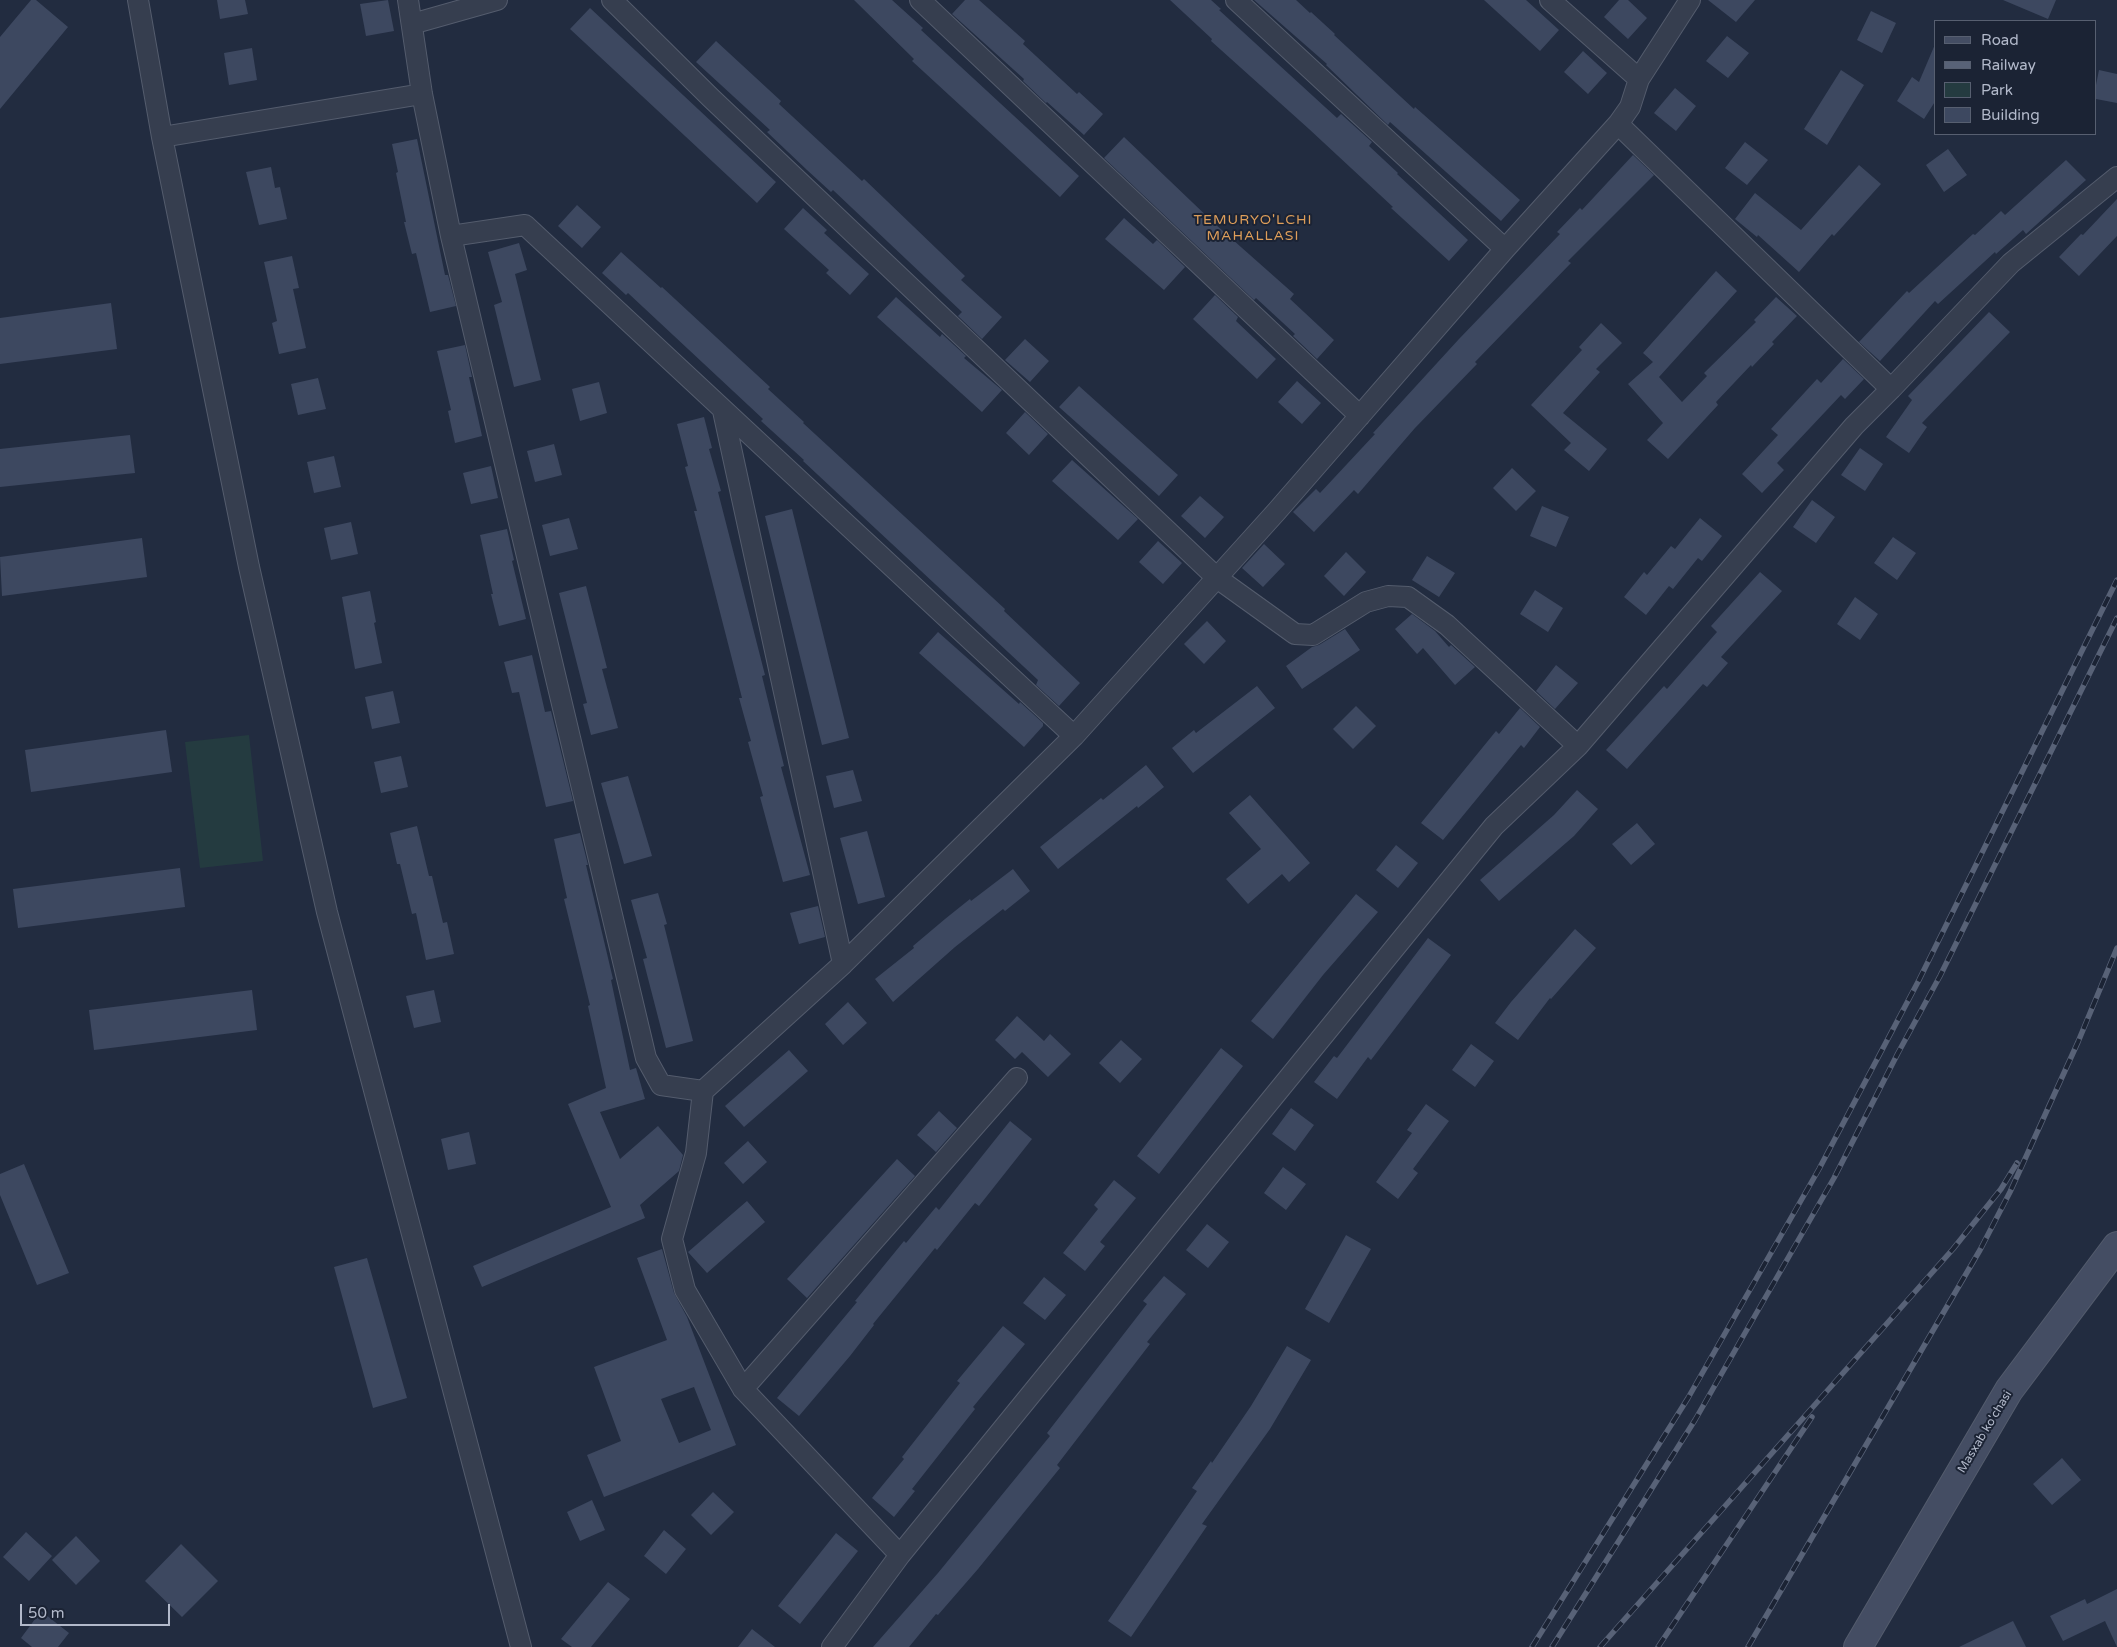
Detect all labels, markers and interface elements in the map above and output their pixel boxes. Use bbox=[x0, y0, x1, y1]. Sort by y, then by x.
legend bbox=[1934, 20, 2097, 135]
text: Road bbox=[1981, 31, 2019, 49]
text: Railway bbox=[1981, 56, 2036, 74]
text: Park bbox=[1981, 81, 2013, 99]
text: Building bbox=[1981, 106, 2040, 124]
district label: TEMURYO'LCHI MAHALLASI bbox=[1192, 212, 1314, 244]
street label: Masxab ko'chasi bbox=[1955, 1388, 2015, 1476]
scale bar bbox=[22, 1594, 172, 1626]
text: 50 m bbox=[28, 1604, 65, 1622]

